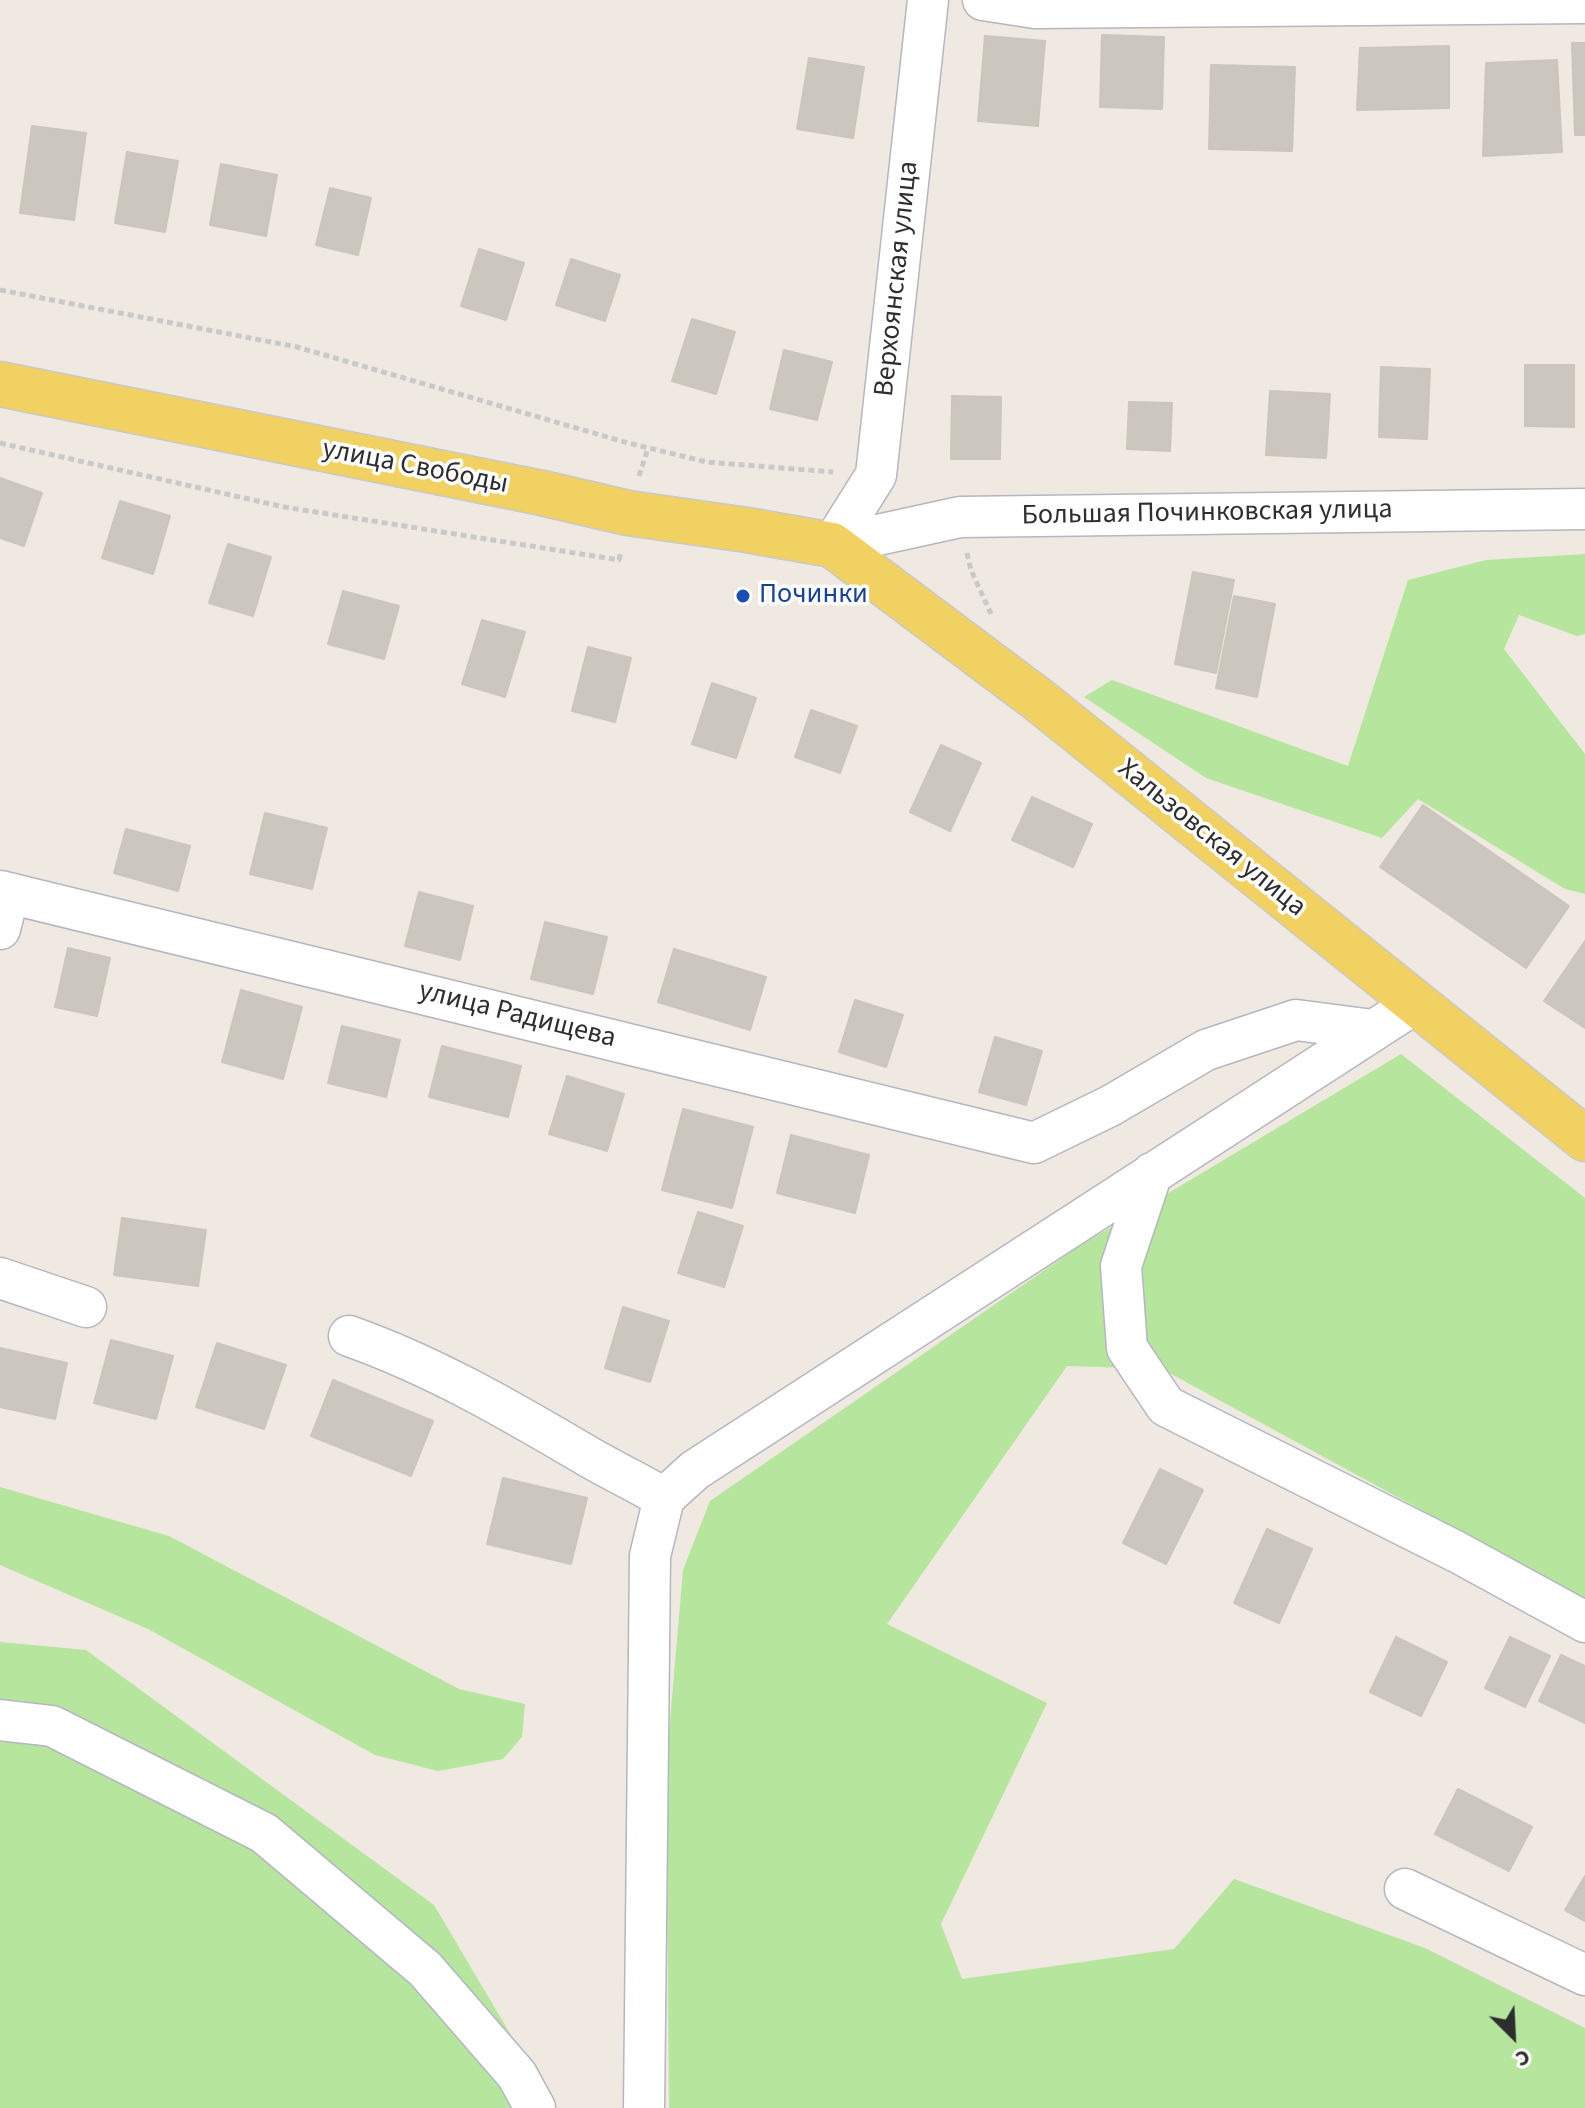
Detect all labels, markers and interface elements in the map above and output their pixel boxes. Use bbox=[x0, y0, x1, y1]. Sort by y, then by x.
street label: Верхоянская улица bbox=[869, 160, 927, 398]
street label: улица Свободы bbox=[319, 434, 511, 502]
street label: Большая Починковская улица bbox=[1021, 494, 1393, 534]
place label: Починки bbox=[759, 579, 868, 613]
marker: Починки bbox=[734, 587, 752, 605]
street label: Хальзовская улица bbox=[1110, 753, 1312, 925]
street label: улица Радищева bbox=[415, 975, 619, 1057]
north arrow bbox=[1473, 1996, 1553, 2076]
text: С bbox=[1510, 2041, 1535, 2075]

